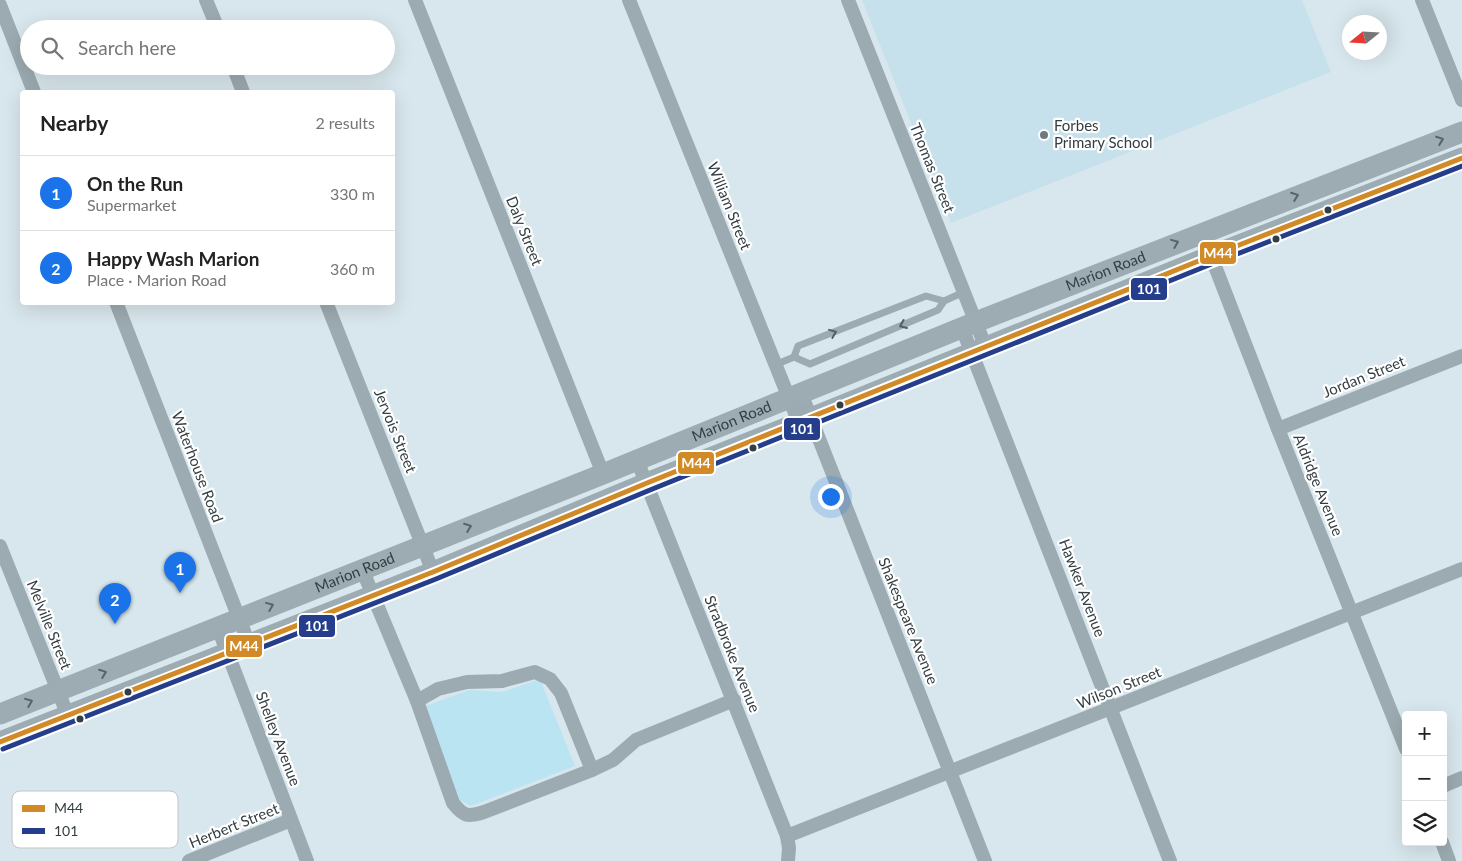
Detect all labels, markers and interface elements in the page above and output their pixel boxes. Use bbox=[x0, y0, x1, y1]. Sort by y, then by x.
north arrow bbox=[1342, 15, 1387, 60]
search box bbox=[20, 20, 395, 75]
icon: search bbox=[38, 34, 66, 62]
text: Search here bbox=[78, 36, 176, 59]
text: Nearby bbox=[40, 110, 108, 135]
text: 2 results bbox=[315, 113, 375, 132]
place label: Forbes Primary School bbox=[1054, 116, 1153, 151]
street label: Thomas Street bbox=[907, 120, 959, 216]
marker: Forbes Primary School bbox=[1038, 129, 1050, 141]
one-way arrow bbox=[1436, 136, 1444, 146]
street label: William Street bbox=[704, 159, 756, 253]
text: On the Run bbox=[87, 172, 183, 195]
text: 1 bbox=[51, 184, 61, 203]
text: 330 m bbox=[330, 184, 375, 203]
one-way arrow bbox=[1291, 192, 1299, 202]
street label: Daly Street bbox=[503, 193, 547, 268]
text: Supermarket bbox=[87, 195, 176, 214]
unlabelled marker bbox=[1323, 205, 1333, 215]
unlabelled marker bbox=[1271, 234, 1281, 244]
one-way arrow bbox=[1170, 239, 1179, 249]
line badge: M44 bbox=[1199, 241, 1237, 265]
text: M44 bbox=[1203, 244, 1233, 261]
text: Happy Wash Marion bbox=[87, 247, 259, 270]
street label: Marion Road bbox=[1063, 247, 1148, 294]
text: 2 bbox=[51, 259, 61, 278]
text: 360 m bbox=[330, 259, 375, 278]
text: Place · Marion Road bbox=[87, 270, 226, 289]
line badge: 101 bbox=[1130, 277, 1168, 301]
text: 101 bbox=[1137, 280, 1161, 297]
one-way arrow bbox=[899, 318, 908, 329]
one-way arrow bbox=[828, 328, 837, 339]
street label: Jordan Street bbox=[1320, 351, 1408, 401]
street label: Jervois Street bbox=[371, 386, 421, 476]
street label: Marion Road bbox=[689, 396, 774, 445]
unlabelled marker bbox=[835, 400, 845, 410]
street label: Waterhouse Road bbox=[168, 409, 227, 525]
line badge: 101 bbox=[783, 417, 821, 441]
text: 101 bbox=[790, 420, 814, 437]
street label: Aldridge Avenue bbox=[1290, 431, 1348, 538]
unlabelled marker bbox=[748, 443, 758, 453]
line badge: M44 bbox=[677, 451, 715, 475]
text: M44 bbox=[681, 454, 711, 471]
your location bbox=[818, 484, 844, 510]
one-way arrow bbox=[463, 523, 472, 533]
street label: Hawker Avenue bbox=[1056, 536, 1110, 639]
street label: Marion Road bbox=[312, 548, 397, 596]
pin: 1 bbox=[164, 552, 196, 593]
street label: Shakespeare Avenue bbox=[875, 555, 943, 687]
street label: Melville Street bbox=[24, 577, 76, 673]
pin: 2 bbox=[99, 583, 131, 624]
street label: Stradbroke Avenue bbox=[701, 593, 765, 715]
one-way arrow bbox=[265, 602, 274, 612]
line badge: 101 bbox=[298, 614, 336, 638]
text: 101 bbox=[305, 617, 329, 634]
line badge: M44 bbox=[225, 634, 263, 658]
text: M44 bbox=[229, 637, 259, 654]
street label: Wilson Street bbox=[1074, 662, 1164, 712]
one-way arrow bbox=[98, 668, 107, 679]
unlabelled marker bbox=[123, 687, 133, 697]
street label: Shelley Avenue bbox=[253, 689, 305, 788]
one-way arrow bbox=[24, 698, 33, 709]
map controls bbox=[1402, 711, 1447, 846]
button: + bbox=[1402, 711, 1447, 756]
unlabelled marker bbox=[75, 714, 85, 724]
button: − bbox=[1402, 756, 1447, 801]
legend bbox=[12, 791, 178, 848]
text: M44 bbox=[54, 799, 83, 816]
street label: Herbert Street bbox=[186, 799, 282, 851]
button: layers bbox=[1402, 801, 1447, 846]
text: 101 bbox=[54, 822, 78, 839]

